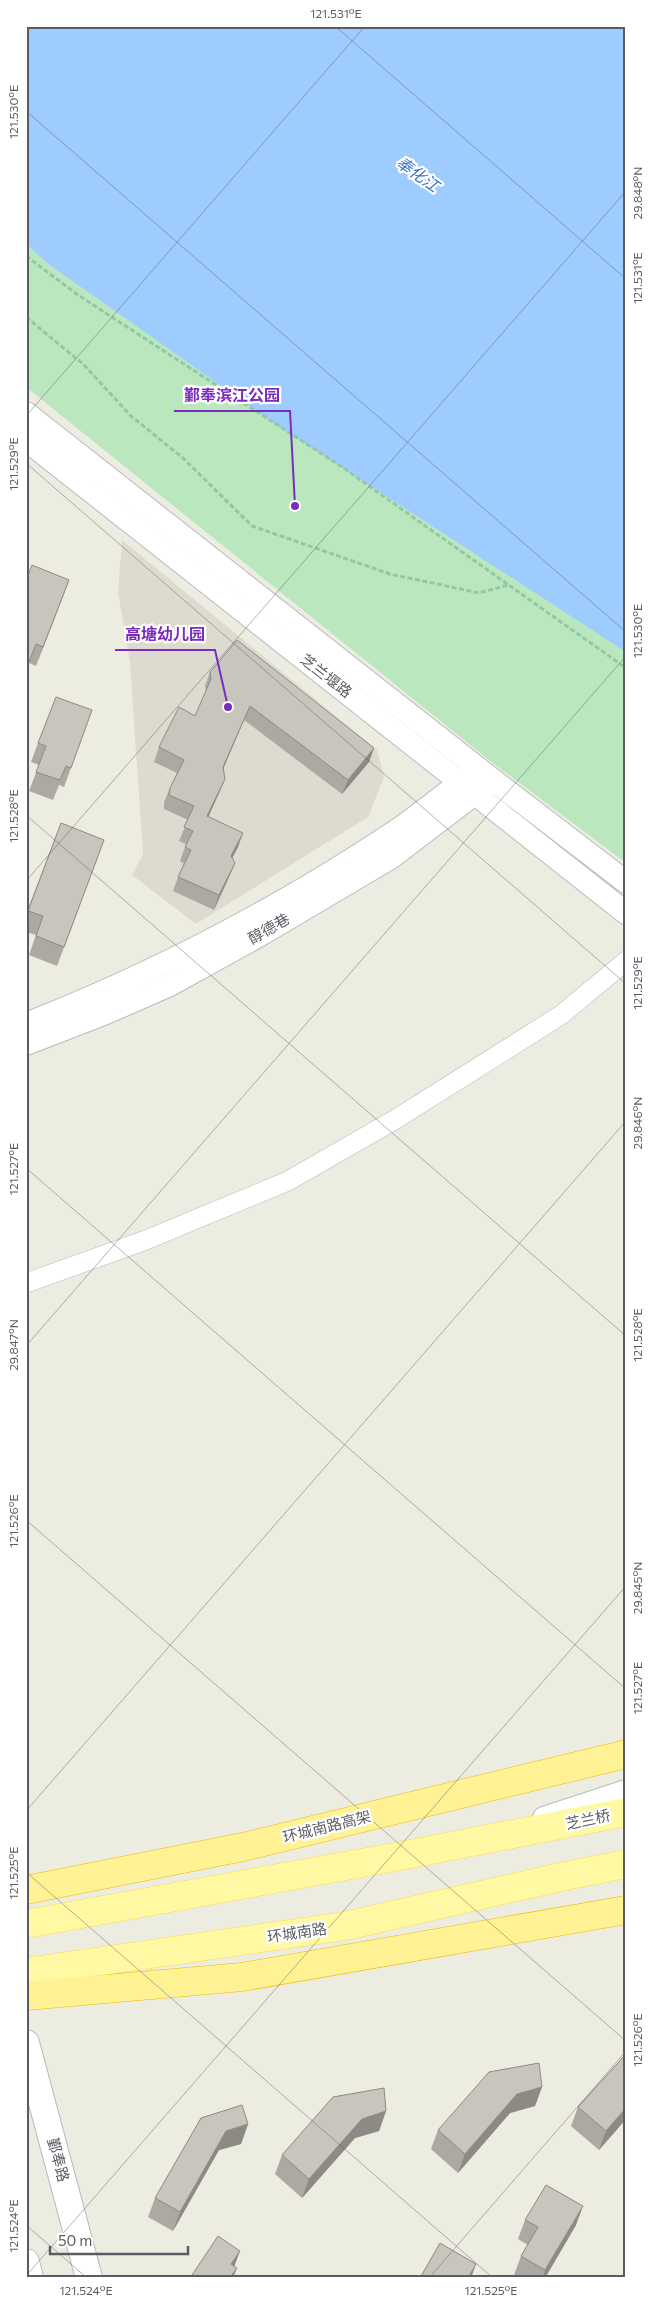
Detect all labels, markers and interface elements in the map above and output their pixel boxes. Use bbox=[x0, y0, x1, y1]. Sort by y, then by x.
text: 121.531°E bbox=[310, 6, 362, 20]
text: 121.530°E bbox=[6, 85, 20, 139]
water label: 奉化江 bbox=[393, 152, 445, 196]
text: 29.848°N bbox=[630, 167, 644, 219]
text: 121.531°E bbox=[630, 252, 644, 304]
callout: 鄞奉滨江公园 bbox=[174, 380, 290, 411]
text: 鄞奉滨江公园 bbox=[184, 385, 280, 404]
text: 121.529°E bbox=[6, 437, 20, 491]
text: 121.530°E bbox=[630, 604, 644, 658]
callout: 高塘幼儿园 bbox=[115, 619, 215, 650]
text: 高塘幼儿园 bbox=[125, 624, 205, 643]
street label: 芝兰堰路 bbox=[297, 650, 356, 701]
text: 121.528°E bbox=[6, 789, 20, 843]
street label: 醇德巷 bbox=[245, 909, 292, 947]
text: 121.529°E bbox=[630, 956, 644, 1010]
text: 29.846°N bbox=[630, 1097, 644, 1149]
text: 121.527°E bbox=[6, 1143, 20, 1195]
text: 121.528°E bbox=[630, 1308, 644, 1362]
text: 29.847°N bbox=[6, 1319, 20, 1371]
text: 121.526°E bbox=[6, 1494, 20, 1548]
text: 29.845°N bbox=[630, 1562, 644, 1614]
text: 121.527°E bbox=[630, 1662, 644, 1714]
street label: 环城南路高架 bbox=[281, 1806, 373, 1846]
street label: 芝兰桥 bbox=[564, 1806, 612, 1833]
text: 121.525°E bbox=[6, 1847, 20, 1899]
street label: 环城南路 bbox=[266, 1919, 328, 1945]
text: 121.526°E bbox=[630, 2013, 644, 2067]
street label: 鄞奉路 bbox=[44, 2136, 73, 2184]
text: 121.524°E bbox=[6, 2199, 20, 2253]
scale bar bbox=[50, 2224, 188, 2256]
text: 50 m bbox=[58, 2231, 92, 2249]
text: 121.524°E bbox=[59, 2283, 113, 2297]
text: 121.525°E bbox=[465, 2283, 517, 2297]

